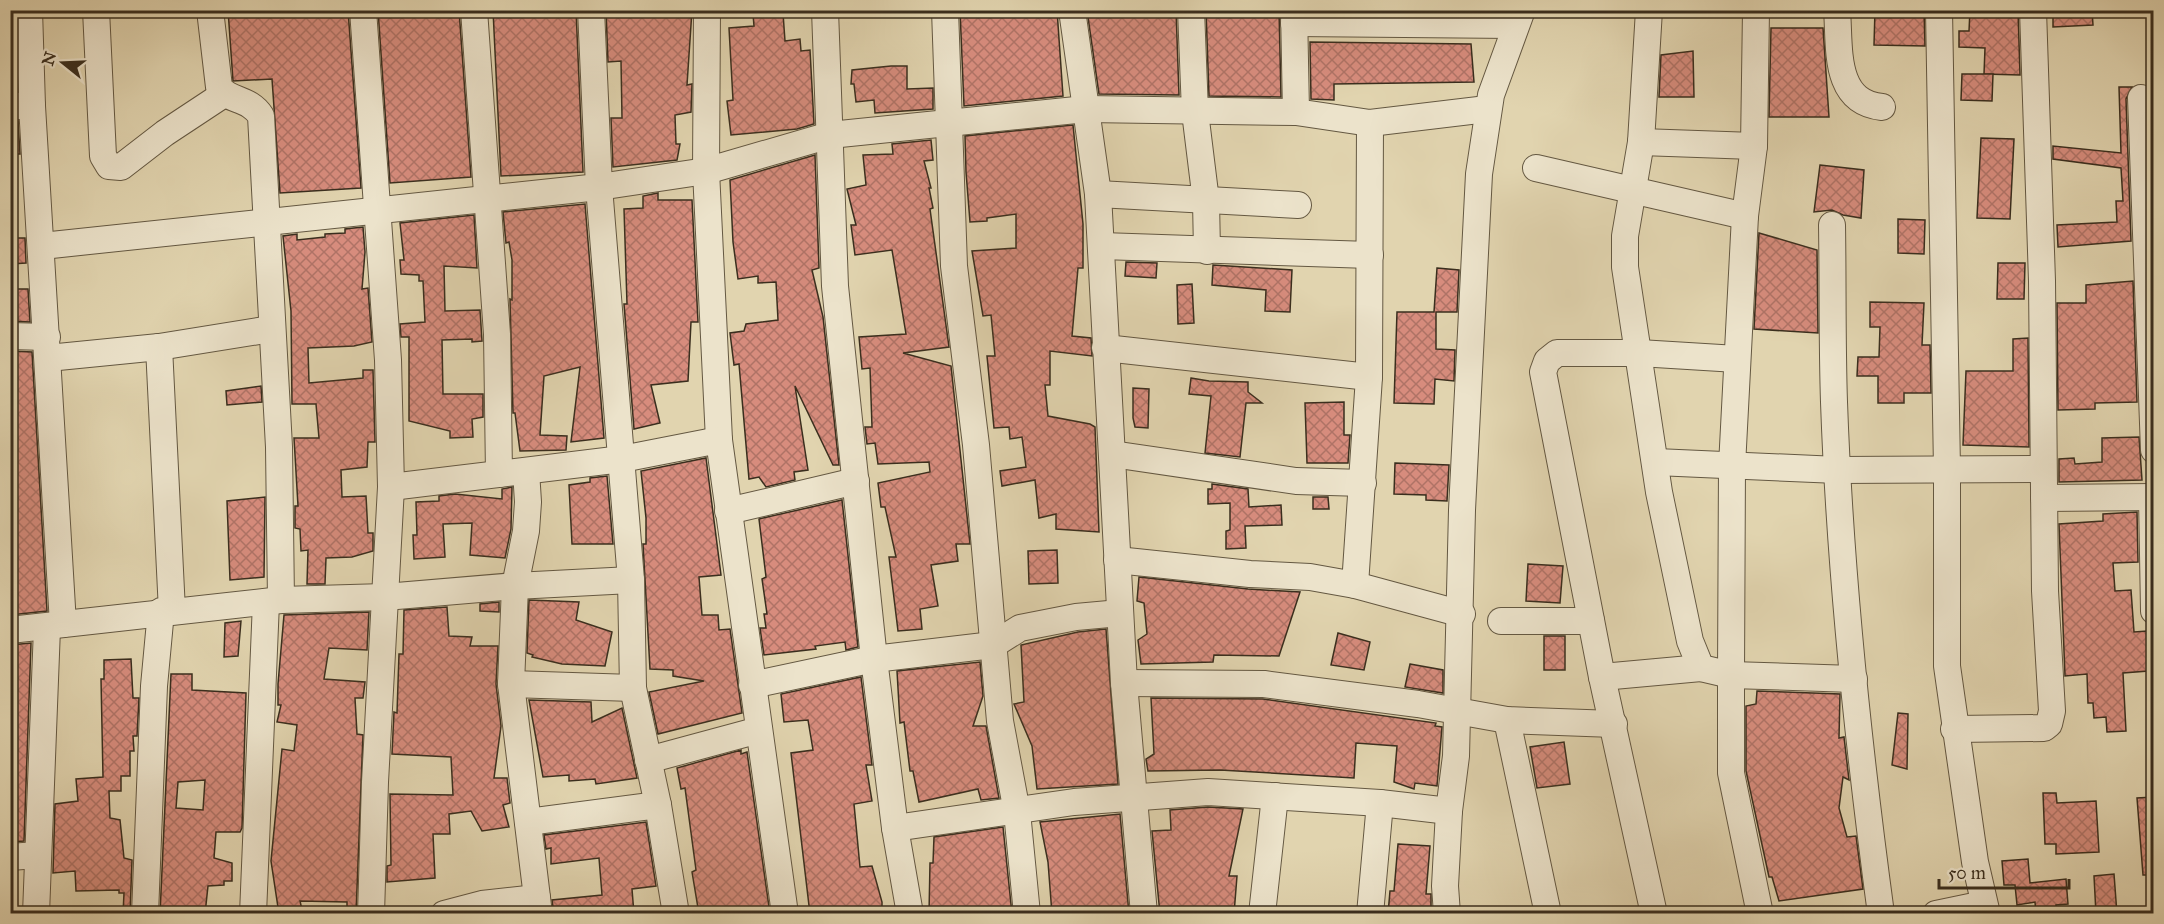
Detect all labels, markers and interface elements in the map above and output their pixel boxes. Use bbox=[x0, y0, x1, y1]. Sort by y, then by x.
north arrow bbox=[33, 33, 93, 93]
text: N bbox=[38, 49, 60, 68]
scale bar bbox=[1939, 852, 2070, 890]
text: 50 m bbox=[1948, 862, 1986, 884]

